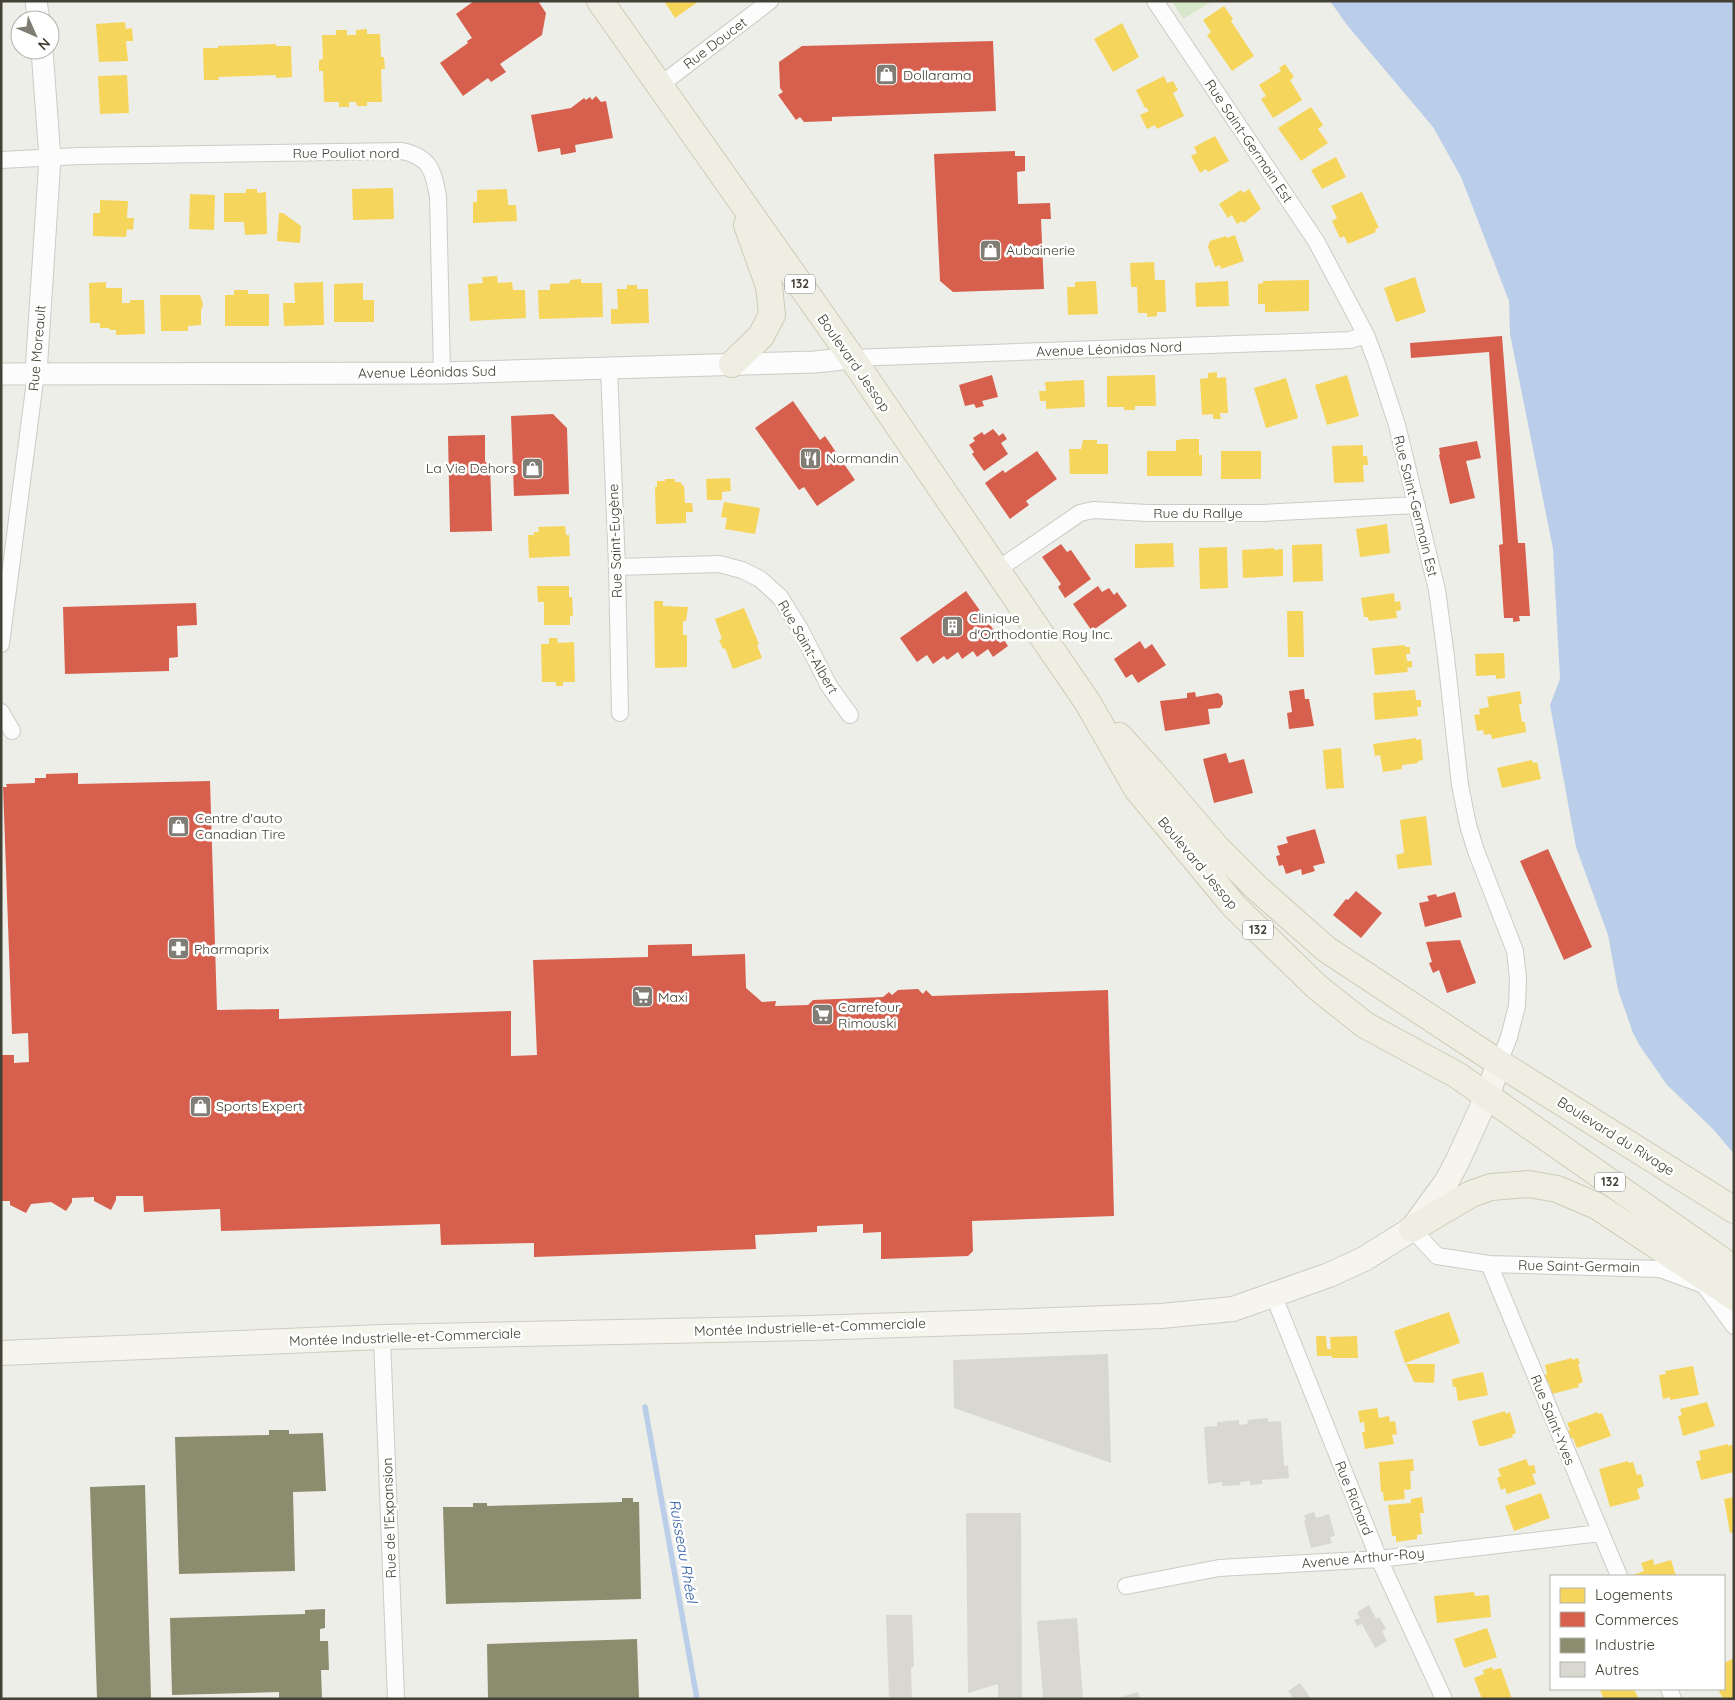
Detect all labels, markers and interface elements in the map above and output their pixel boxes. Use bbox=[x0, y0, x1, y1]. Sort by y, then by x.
north arrow bbox=[10, 10, 60, 60]
street label: Rue Doucet bbox=[679, 13, 751, 73]
text: N bbox=[34, 34, 54, 54]
shop icon: Dollarama bbox=[875, 63, 899, 87]
place label: Dollarama bbox=[903, 66, 972, 84]
street label: Rue Saint-Germain Est bbox=[1201, 76, 1297, 206]
street label: Rue Pouliot nord bbox=[293, 144, 399, 162]
shop icon: Aubainerie bbox=[978, 238, 1002, 262]
place label: Aubainerie bbox=[1006, 241, 1075, 259]
road number: 132 bbox=[785, 274, 815, 294]
street label: Rue Moreault bbox=[24, 304, 50, 392]
street label: Boulevard Jessop bbox=[813, 310, 895, 416]
street label: Avenue Léonidas Nord bbox=[1036, 337, 1182, 361]
street label: Avenue Léonidas Sud bbox=[358, 362, 496, 382]
street label: Rue Saint-Germain Est bbox=[1390, 433, 1442, 579]
restaurant icon: Normandin bbox=[798, 446, 822, 470]
place label: Normandin bbox=[826, 449, 899, 467]
shop icon: La Vie Dehors bbox=[520, 456, 544, 480]
place label: La Vie Dehors bbox=[426, 459, 516, 477]
street label: Rue Saint-Eugène bbox=[604, 483, 626, 599]
street label: Rue du Rallye bbox=[1153, 504, 1243, 522]
street label: Rue Saint-Albert bbox=[774, 597, 842, 697]
place label: Clinique d'Orthodontie Roy Inc. bbox=[969, 609, 1113, 643]
building icon: Clinique d'Orthodontie Roy Inc. bbox=[941, 614, 965, 638]
place label: Centre d'auto Canadian Tire bbox=[195, 809, 286, 843]
street label: Boulevard Jessop bbox=[1154, 813, 1242, 913]
shop icon: Centre d'auto Canadian Tire bbox=[167, 814, 191, 838]
road number: 132 bbox=[1243, 920, 1273, 940]
pharmacy icon: Pharmaprix bbox=[166, 937, 190, 961]
place label: Pharmaprix bbox=[194, 940, 269, 958]
supermarket icon: Maxi bbox=[630, 985, 654, 1009]
place label: Maxi bbox=[658, 988, 688, 1006]
place label: Carrefour Rimouski bbox=[838, 998, 901, 1032]
supermarket icon: Carrefour Rimouski bbox=[810, 1003, 834, 1027]
street label: Boulevard du Rivage bbox=[1554, 1093, 1678, 1179]
shop icon: Sports Expert bbox=[188, 1094, 212, 1118]
place label: Sports Expert bbox=[216, 1097, 303, 1115]
road number: 132 bbox=[1595, 1172, 1625, 1192]
street label: Rue Saint-Germain bbox=[1518, 1256, 1640, 1276]
street label: Montée Industrielle-et-Commerciale bbox=[694, 1314, 926, 1340]
street label: Montée Industrielle-et-Commerciale bbox=[289, 1324, 521, 1350]
street label: Rue Saint-Yves bbox=[1527, 1372, 1579, 1468]
street label: Rue de l'Expansion bbox=[378, 1457, 400, 1579]
street label: Rue Richard bbox=[1331, 1458, 1377, 1538]
water label: Ruisseau Rhéel bbox=[665, 1498, 702, 1606]
street label: Avenue Arthur-Roy bbox=[1301, 1544, 1425, 1572]
legend bbox=[1550, 1575, 1725, 1690]
text: Logements bbox=[1595, 1585, 1673, 1604]
text: Commerces bbox=[1595, 1610, 1678, 1629]
text: Industrie bbox=[1595, 1635, 1655, 1654]
text: Autres bbox=[1595, 1660, 1639, 1679]

